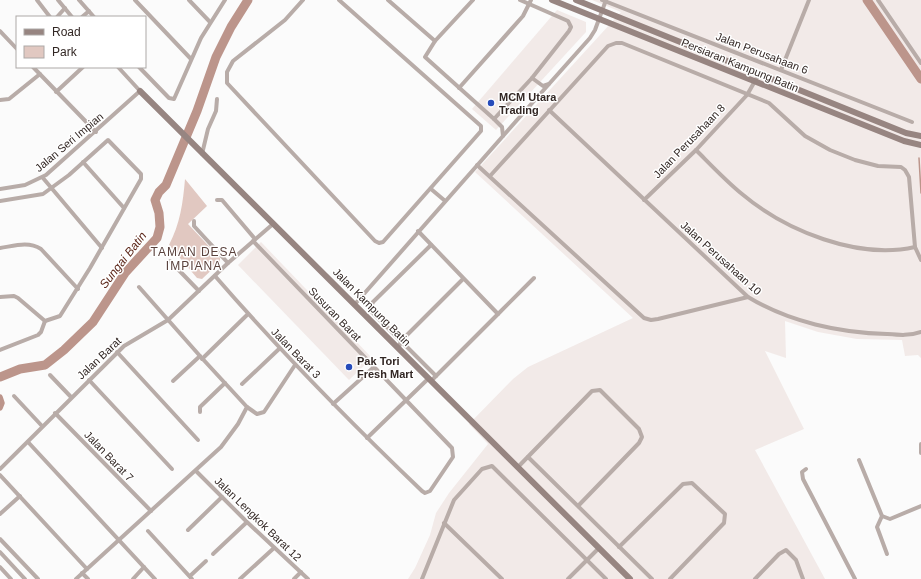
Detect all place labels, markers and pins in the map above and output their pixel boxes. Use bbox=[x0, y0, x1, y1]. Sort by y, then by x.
place label: MCM Utara Trading bbox=[499, 91, 557, 116]
marker: MCM Utara Trading bbox=[486, 98, 496, 108]
place label: Pak Tori Fresh Mart bbox=[357, 355, 414, 380]
marker: Pak Tori Fresh Mart bbox=[344, 362, 354, 372]

